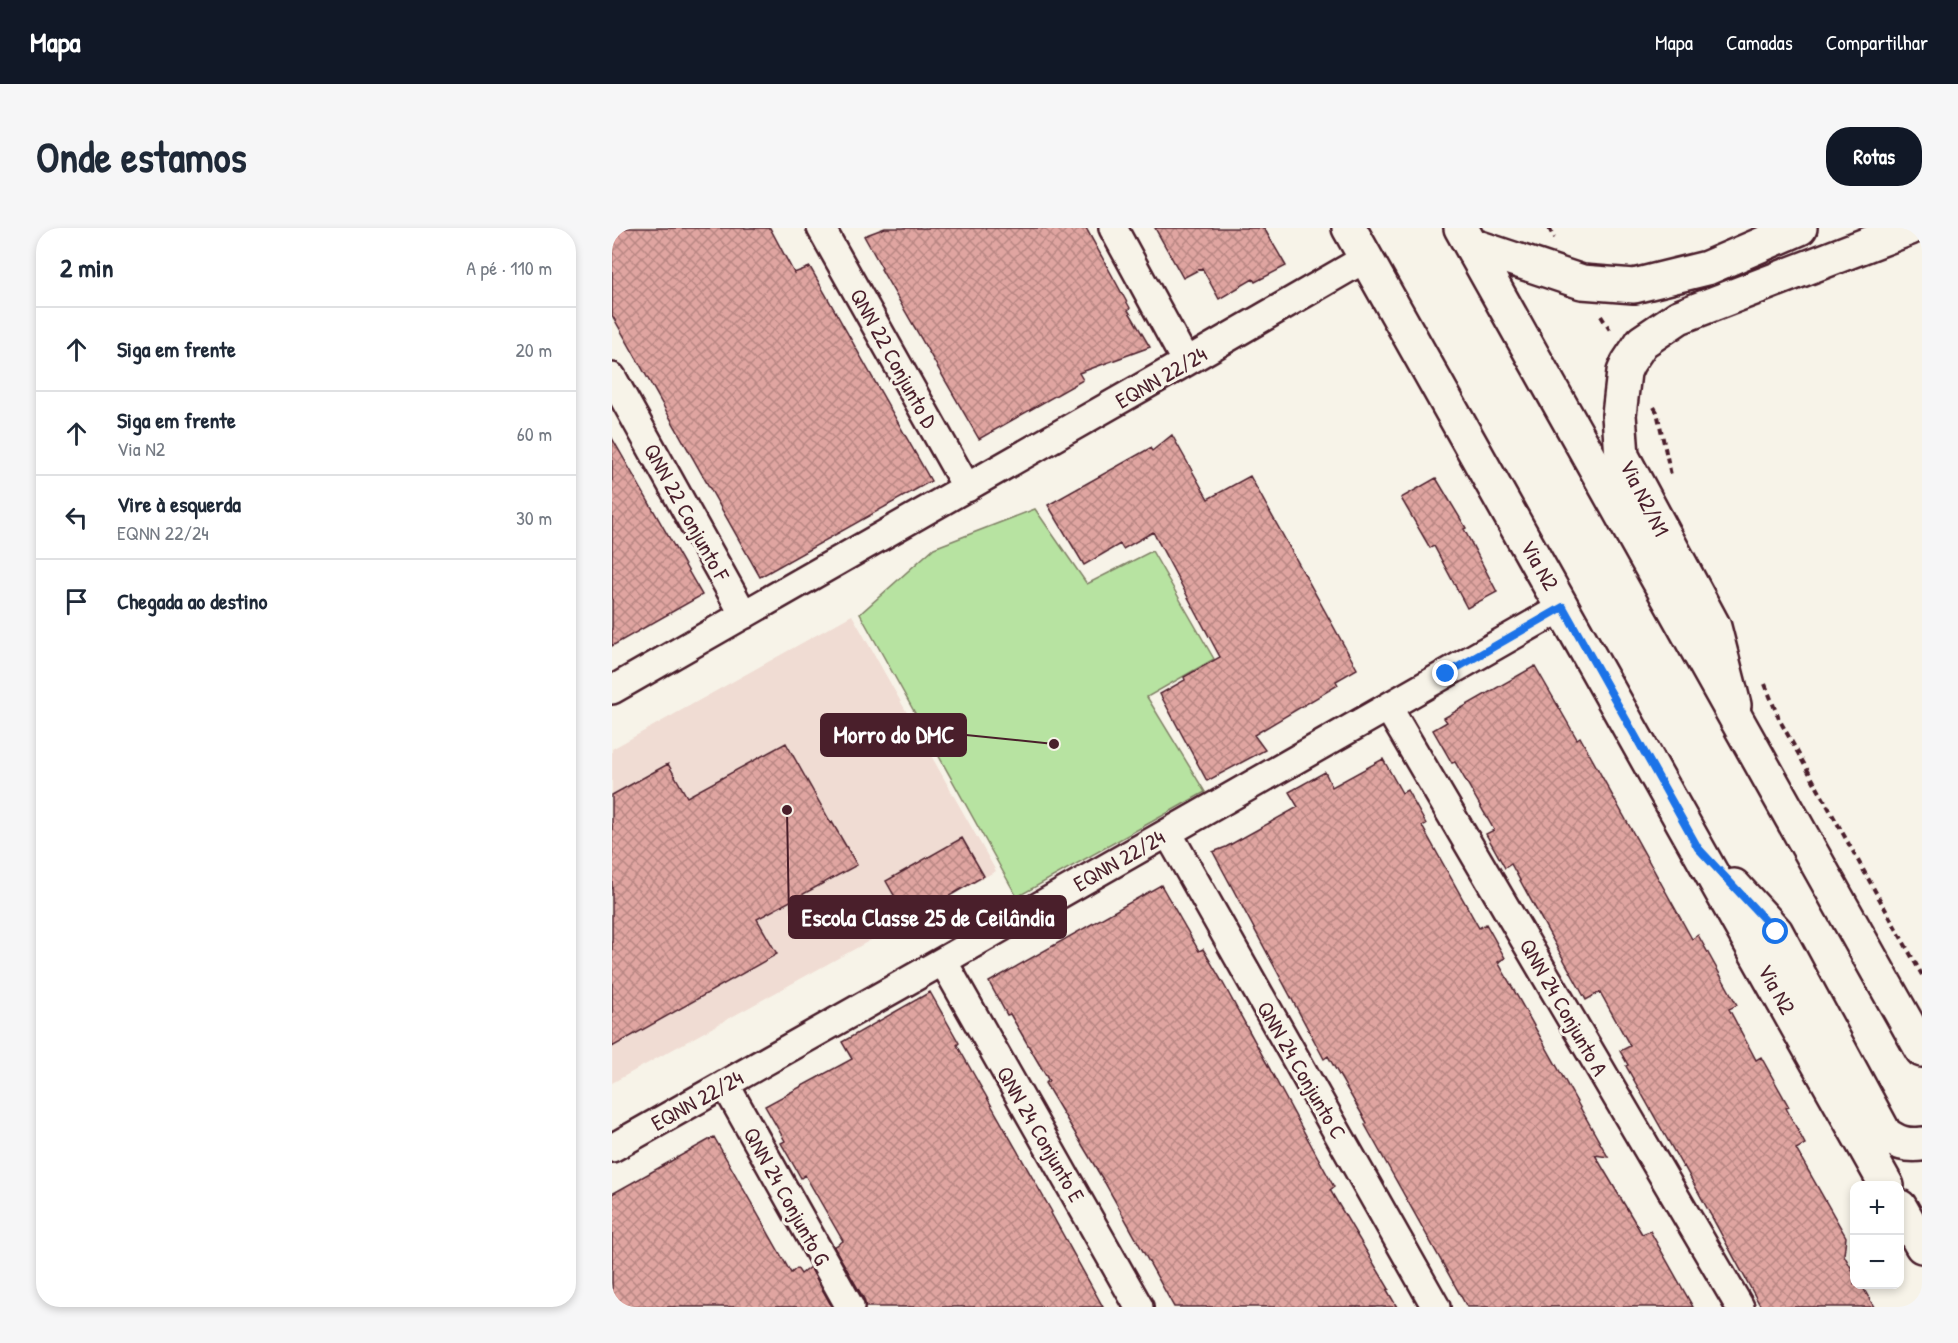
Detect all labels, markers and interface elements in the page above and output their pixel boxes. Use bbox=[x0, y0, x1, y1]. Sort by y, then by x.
text: Mapa bbox=[30, 23, 81, 61]
text: Mapa bbox=[1655, 28, 1693, 57]
text: Camadas bbox=[1726, 28, 1793, 57]
text: Compartilhar bbox=[1826, 28, 1928, 57]
button: Rotas bbox=[1826, 127, 1922, 186]
text: Onde estamos bbox=[36, 128, 247, 185]
text: 2 min bbox=[60, 250, 113, 285]
text: A pé · 110 m bbox=[466, 254, 552, 281]
street label: QNN 22 Conjunto D bbox=[843, 283, 945, 434]
icon: ahead bbox=[60, 333, 93, 366]
text: Siga em frente bbox=[117, 334, 236, 364]
text: 20 m bbox=[515, 336, 552, 363]
street label: EQNN 22/24 bbox=[1110, 339, 1212, 415]
text: Siga em frente bbox=[117, 405, 236, 435]
icon: ahead bbox=[60, 417, 93, 450]
text: 60 m bbox=[517, 420, 552, 447]
text: Via N2 bbox=[117, 435, 165, 462]
street label: QNN 22 Conjunto F bbox=[637, 438, 738, 587]
street label: Via N2/N1 bbox=[1613, 455, 1677, 541]
text: Vire à esquerda bbox=[117, 489, 241, 519]
icon: left bbox=[60, 501, 93, 534]
text: 30 m bbox=[516, 504, 552, 531]
text: EQNN 22/24 bbox=[117, 519, 209, 546]
street label: Via N2 bbox=[1514, 535, 1567, 596]
icon: arrive bbox=[60, 585, 93, 618]
text: Chegada ao destino bbox=[117, 586, 267, 616]
route end bbox=[1432, 660, 1458, 686]
callout: Morro do DMC bbox=[821, 714, 966, 756]
text: Morro do DMC bbox=[833, 718, 955, 750]
street label: EQNN 22/24 bbox=[1068, 822, 1170, 898]
callout: Escola Classe 25 de Ceilândia bbox=[789, 896, 1066, 938]
text: Escola Classe 25 de Ceilândia bbox=[802, 901, 1055, 933]
route start bbox=[1762, 918, 1788, 944]
street label: QNN 24 Conjunto A bbox=[1513, 933, 1615, 1081]
street label: Via N2 bbox=[1751, 959, 1803, 1020]
street label: QNN 24 Conjunto C bbox=[1250, 995, 1354, 1145]
street label: QNN 24 Conjunto E bbox=[990, 1060, 1092, 1208]
street label: EQNN 22/24 bbox=[646, 1062, 748, 1138]
street label: QNN 24 Conjunto G bbox=[737, 1122, 837, 1271]
map controls bbox=[1850, 1181, 1904, 1289]
button: + bbox=[1850, 1181, 1904, 1235]
button: − bbox=[1850, 1235, 1904, 1289]

